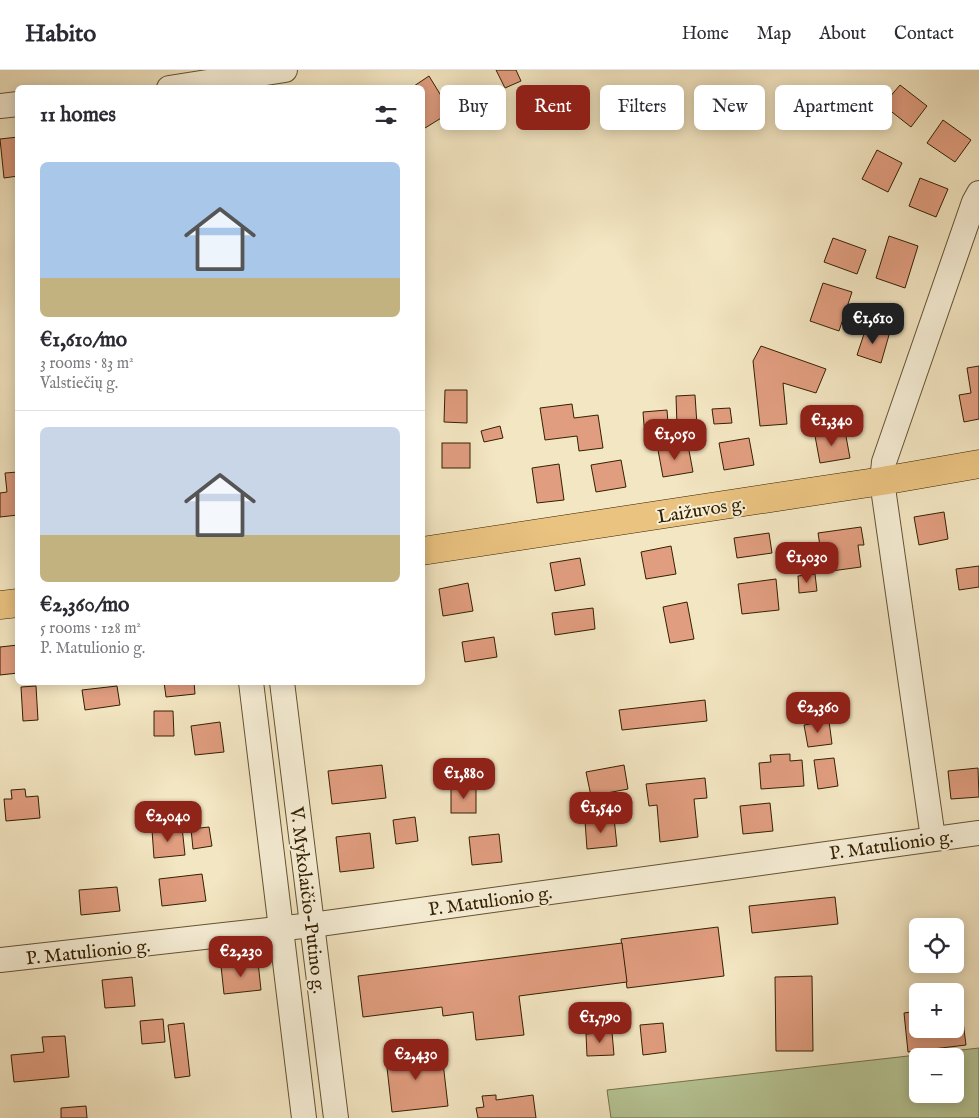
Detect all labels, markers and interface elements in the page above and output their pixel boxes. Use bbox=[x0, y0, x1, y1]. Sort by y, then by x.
text: Habito bbox=[25, 19, 96, 50]
text: Home bbox=[682, 23, 729, 46]
text: Map bbox=[757, 23, 791, 46]
text: About bbox=[819, 23, 866, 46]
text: Contact bbox=[894, 23, 954, 46]
chip: Buy bbox=[440, 85, 506, 130]
chip: Rent bbox=[516, 85, 590, 130]
chip: Filters bbox=[600, 85, 684, 130]
chip: New bbox=[694, 85, 765, 130]
chip: Apartment bbox=[775, 85, 892, 130]
icon: filters bbox=[372, 101, 400, 129]
text: 11 homes bbox=[40, 102, 116, 129]
icon: home bbox=[175, 194, 265, 284]
pin: €1,610 bbox=[832, 302, 914, 345]
text: €1,610 bbox=[853, 309, 893, 329]
text: €1,610/mo bbox=[40, 327, 127, 354]
text: 3 rooms · 83 m² bbox=[40, 354, 134, 374]
text: Valstiečių g. bbox=[40, 374, 118, 394]
pin: €1,340 bbox=[791, 404, 873, 447]
text: €1,340 bbox=[811, 411, 853, 431]
pin: €1,050 bbox=[634, 418, 716, 461]
text: €1,050 bbox=[654, 425, 696, 445]
icon: home bbox=[175, 460, 265, 550]
street label: Laižuvos g. bbox=[655, 492, 747, 530]
pin: €1,030 bbox=[766, 542, 848, 584]
text: €1,030 bbox=[786, 548, 828, 568]
text: €2,360/mo bbox=[40, 592, 129, 619]
text: 5 rooms · 128 m² bbox=[40, 619, 141, 639]
text: P. Matulionio g. bbox=[40, 639, 145, 659]
pin: €2,360 bbox=[777, 692, 859, 734]
text: €2,360 bbox=[797, 698, 839, 718]
pin: €1,880 bbox=[423, 758, 505, 800]
text: €1,880 bbox=[444, 764, 484, 784]
pin: €1,540 bbox=[560, 792, 642, 834]
text: €1,540 bbox=[580, 798, 622, 818]
pin: €2,040 bbox=[127, 800, 209, 843]
street label: V. Mykolaičio-Putino g. bbox=[284, 804, 330, 995]
text: €2,040 bbox=[146, 807, 190, 827]
street label: P. Matulionio g. bbox=[828, 825, 955, 867]
street label: P. Matulionio g. bbox=[427, 881, 554, 923]
map controls bbox=[909, 918, 964, 1103]
button: locate bbox=[909, 918, 964, 973]
street label: P. Matulionio g. bbox=[25, 935, 152, 971]
pin: €2,230 bbox=[200, 936, 282, 978]
text: €2,230 bbox=[220, 942, 262, 962]
button: + bbox=[909, 983, 964, 1038]
pin: €1,790 bbox=[559, 1002, 641, 1044]
text: €1,790 bbox=[579, 1008, 621, 1028]
pin: €2,430 bbox=[375, 1038, 457, 1081]
text: €2,430 bbox=[394, 1045, 438, 1065]
button: − bbox=[909, 1048, 964, 1103]

